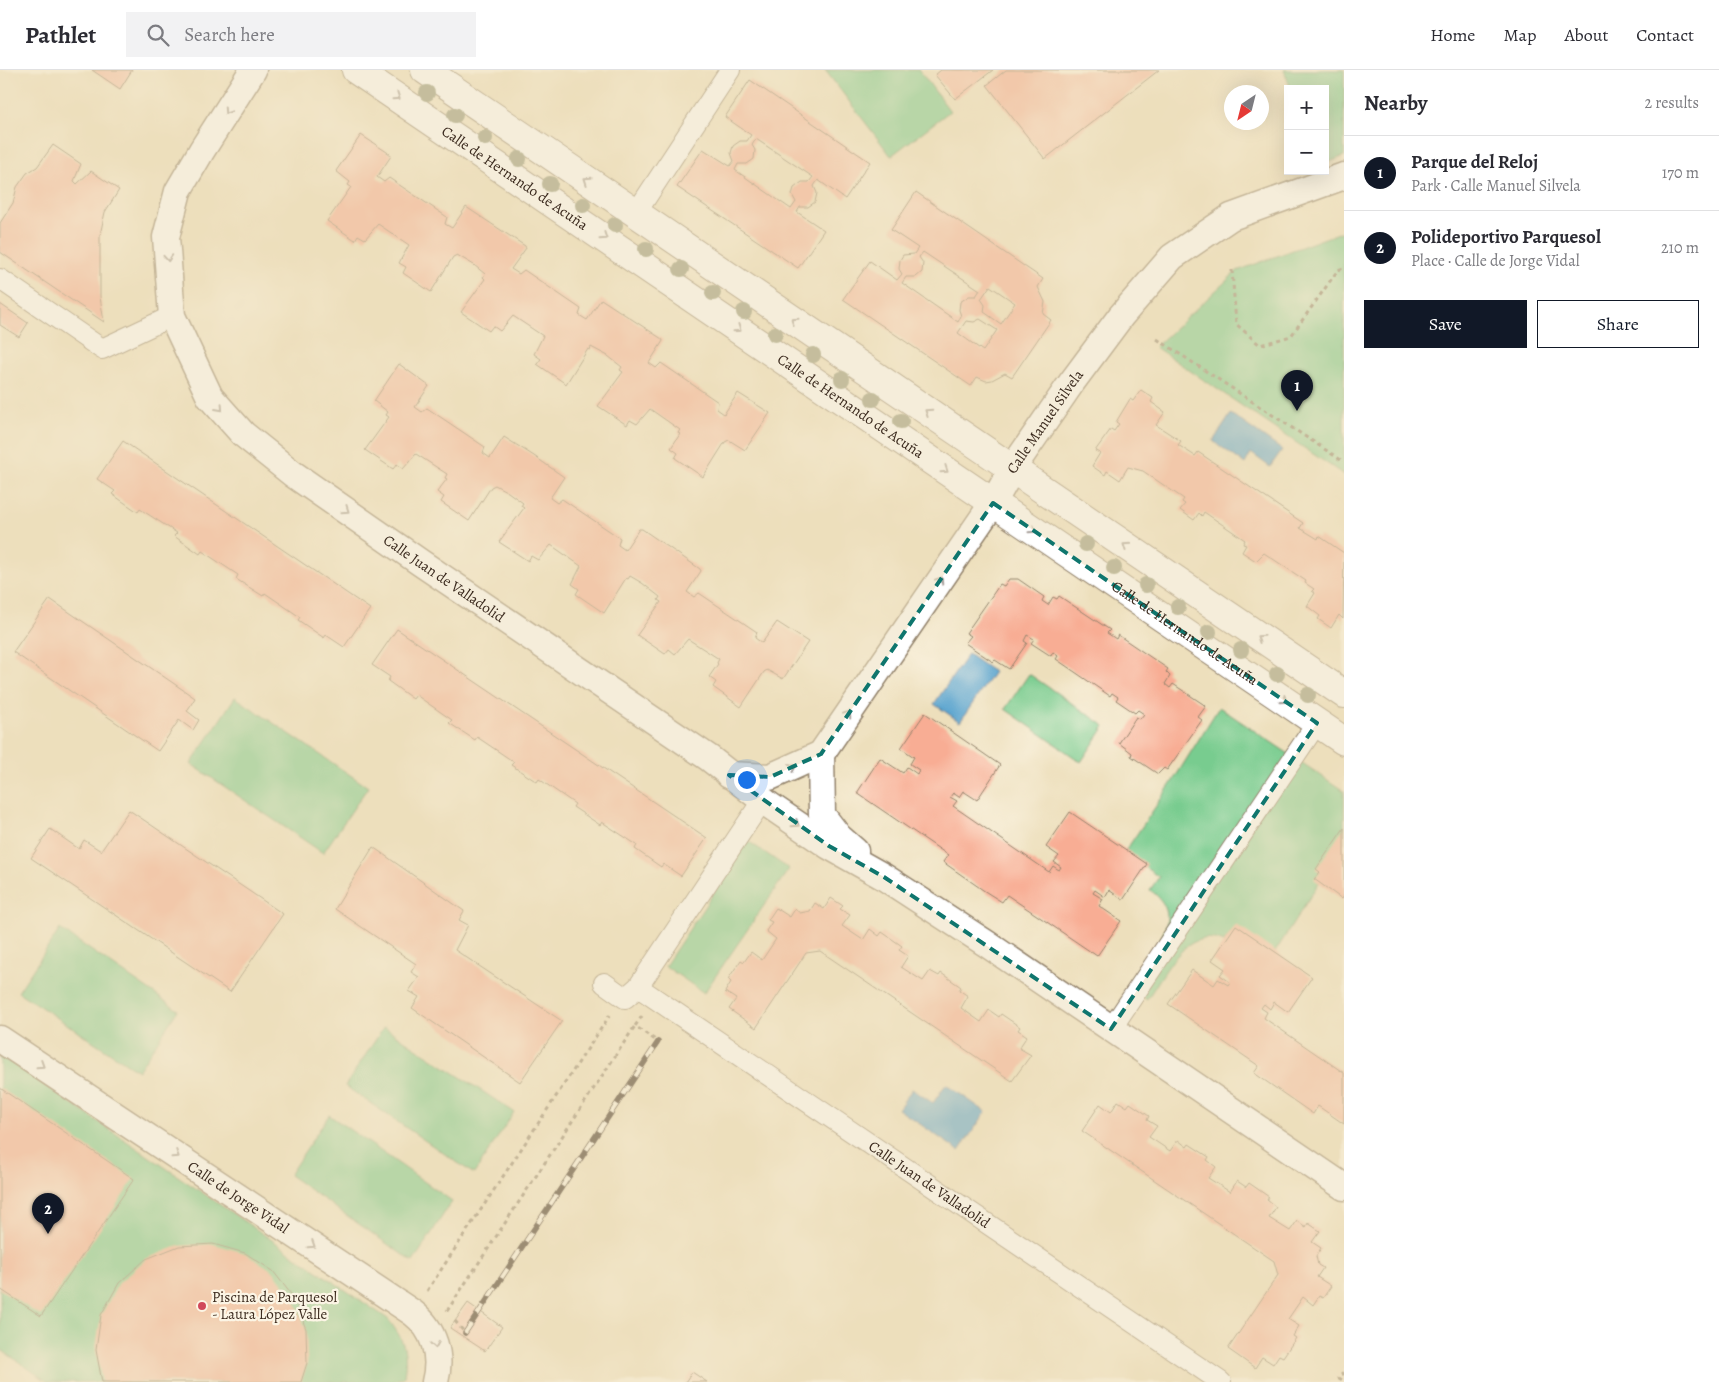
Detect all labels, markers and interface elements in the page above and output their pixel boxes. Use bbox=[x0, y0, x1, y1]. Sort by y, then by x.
search box bbox=[126, 12, 476, 57]
text: Pathlet bbox=[25, 19, 96, 51]
icon: search bbox=[144, 21, 172, 49]
text: Search here bbox=[184, 22, 275, 48]
text: Home bbox=[1430, 23, 1475, 47]
text: Map bbox=[1503, 23, 1536, 47]
text: About bbox=[1564, 23, 1608, 47]
text: Contact bbox=[1636, 23, 1694, 47]
north arrow bbox=[1224, 85, 1269, 130]
map controls bbox=[1284, 85, 1329, 175]
button: + bbox=[1284, 85, 1329, 130]
text: Nearby bbox=[1364, 89, 1427, 117]
one-way arrow bbox=[391, 91, 400, 100]
text: 2 results bbox=[1644, 92, 1699, 114]
one-way arrow bbox=[224, 105, 233, 115]
street label: Calle de Hernando de Acuña bbox=[438, 121, 592, 235]
button: − bbox=[1284, 130, 1329, 175]
text: Parque del Reloj bbox=[1411, 149, 1538, 175]
text: 1 bbox=[1377, 162, 1383, 184]
text: 170 m bbox=[1662, 162, 1699, 184]
text: Park · Calle Manuel Silvela bbox=[1411, 175, 1581, 197]
one-way arrow bbox=[583, 177, 593, 186]
text: Polideportivo Parquesol bbox=[1411, 224, 1601, 250]
one-way arrow bbox=[598, 231, 608, 240]
text: 2 bbox=[1376, 237, 1384, 259]
text: 210 m bbox=[1661, 237, 1699, 259]
text: Place · Calle de Jorge Vidal bbox=[1411, 250, 1580, 272]
one-way arrow bbox=[162, 254, 173, 262]
button: Save bbox=[1364, 300, 1527, 348]
button: Share bbox=[1537, 300, 1699, 348]
one-way arrow bbox=[790, 318, 800, 327]
one-way arrow bbox=[733, 322, 742, 332]
street label: Calle de Hernando de Acuña bbox=[774, 349, 928, 463]
street label: Calle Manuel Silvela bbox=[1002, 365, 1088, 477]
pin: 1 bbox=[1281, 370, 1313, 411]
one-way arrow bbox=[214, 403, 223, 412]
one-way arrow bbox=[925, 409, 934, 418]
one-way arrow bbox=[939, 464, 948, 473]
one-way arrow bbox=[340, 504, 350, 513]
one-way arrow bbox=[1028, 524, 1037, 533]
street label: Calle Juan de Valladolid bbox=[380, 530, 510, 627]
one-way arrow bbox=[1122, 543, 1132, 552]
one-way arrow bbox=[934, 576, 943, 585]
street label: Calle de Hernando de Acuña bbox=[1108, 576, 1262, 690]
one-way arrow bbox=[1256, 634, 1265, 644]
one-way arrow bbox=[1278, 694, 1287, 703]
one-way arrow bbox=[842, 710, 851, 720]
one-way arrow bbox=[788, 762, 797, 773]
your location bbox=[734, 767, 760, 793]
one-way arrow bbox=[791, 818, 800, 827]
one-way arrow bbox=[35, 1059, 44, 1069]
street label: Calle Juan de Valladolid bbox=[865, 1136, 995, 1233]
one-way arrow bbox=[171, 1149, 180, 1158]
street label: Calle de Jorge Vidal bbox=[184, 1156, 293, 1238]
pin: 2 bbox=[32, 1193, 64, 1234]
one-way arrow bbox=[306, 1238, 315, 1248]
place label: Piscina de Parquesol - Laura López Valle bbox=[212, 1287, 338, 1324]
marker: Piscina de Parquesol - Laura López Valle bbox=[196, 1300, 208, 1312]
one-way arrow bbox=[429, 1341, 439, 1349]

